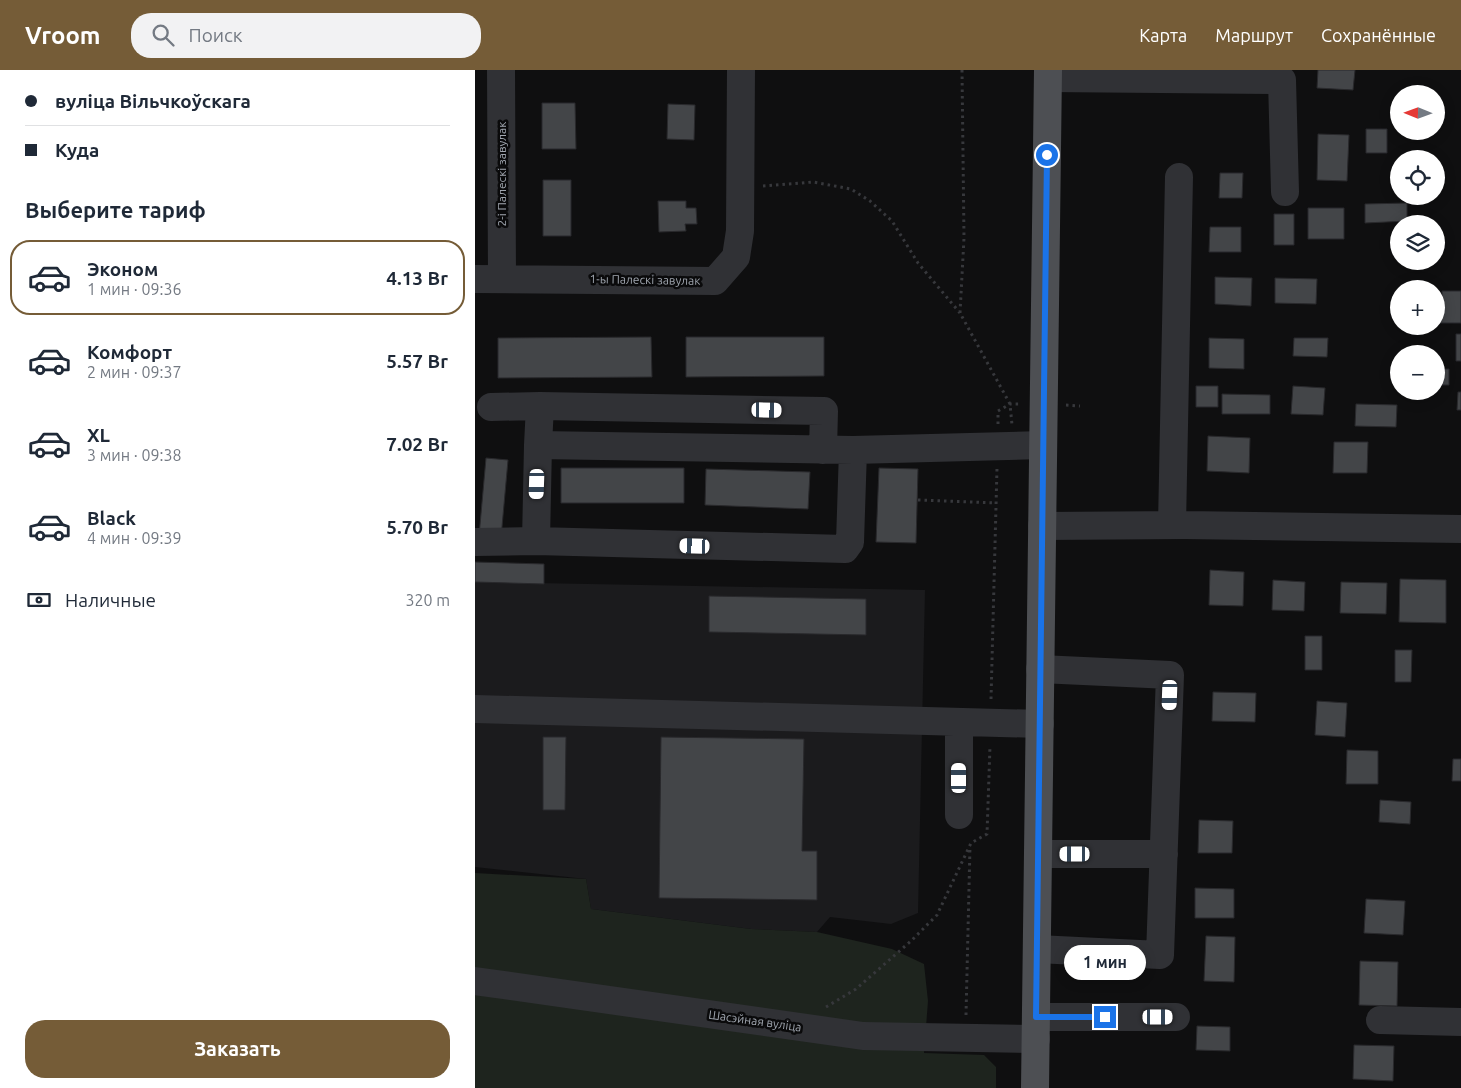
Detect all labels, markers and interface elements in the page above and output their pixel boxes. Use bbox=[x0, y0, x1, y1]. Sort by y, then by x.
search box bbox=[131, 13, 481, 58]
icon: search bbox=[149, 21, 177, 49]
text: Vroom bbox=[25, 22, 101, 49]
text: Поиск bbox=[189, 24, 243, 46]
text: Карта bbox=[1139, 25, 1187, 45]
text: Маршрут bbox=[1215, 25, 1293, 45]
text: Сохранённые bbox=[1321, 25, 1436, 45]
north arrow bbox=[1390, 85, 1445, 140]
map controls bbox=[1390, 85, 1445, 400]
text: вуліца Вільчкоўскага bbox=[55, 90, 251, 112]
street label: 2-і Палескі завулак bbox=[495, 122, 508, 226]
text: Куда bbox=[55, 139, 99, 161]
route start bbox=[1036, 144, 1058, 166]
button: locate bbox=[1390, 150, 1445, 205]
text: Выберите тариф bbox=[25, 197, 206, 222]
button: layers bbox=[1390, 215, 1445, 270]
icon: car bbox=[27, 255, 72, 300]
text: Эконом bbox=[87, 258, 158, 280]
text: 4.13 Br bbox=[386, 267, 448, 289]
street label: 1-ы Палескі завулак bbox=[589, 272, 701, 287]
text: 1 мин · 09:36 bbox=[87, 280, 181, 298]
button: + bbox=[1390, 280, 1445, 335]
icon: car bbox=[27, 338, 72, 383]
text: Комфорт bbox=[87, 341, 172, 363]
button: − bbox=[1390, 345, 1445, 400]
text: 5.57 Br bbox=[386, 350, 448, 372]
text: 2 мин · 09:37 bbox=[87, 363, 181, 381]
car bbox=[751, 402, 782, 418]
icon: car bbox=[27, 421, 72, 466]
text: XL bbox=[87, 424, 110, 446]
text: 7.02 Br bbox=[386, 433, 448, 455]
text: 3 мин · 09:38 bbox=[87, 446, 181, 464]
car bbox=[528, 469, 545, 499]
icon: car bbox=[27, 504, 72, 549]
text: Black bbox=[87, 507, 136, 529]
text: 5.70 Br bbox=[386, 516, 448, 538]
text: 4 мин · 09:39 bbox=[87, 529, 181, 547]
car bbox=[679, 538, 710, 554]
icon: cash bbox=[25, 586, 53, 614]
text: Наличные bbox=[65, 589, 156, 611]
text: 320 m bbox=[405, 591, 450, 609]
car bbox=[1161, 680, 1178, 710]
car bbox=[951, 763, 966, 793]
car bbox=[1060, 847, 1090, 862]
callout: 1 мин bbox=[1064, 944, 1146, 980]
text: 1 мин bbox=[1083, 953, 1127, 971]
route end bbox=[1094, 1006, 1116, 1028]
street label: Шасэйная вуліца bbox=[708, 1008, 803, 1033]
car bbox=[1143, 1010, 1173, 1025]
button: Заказать bbox=[25, 1020, 450, 1078]

